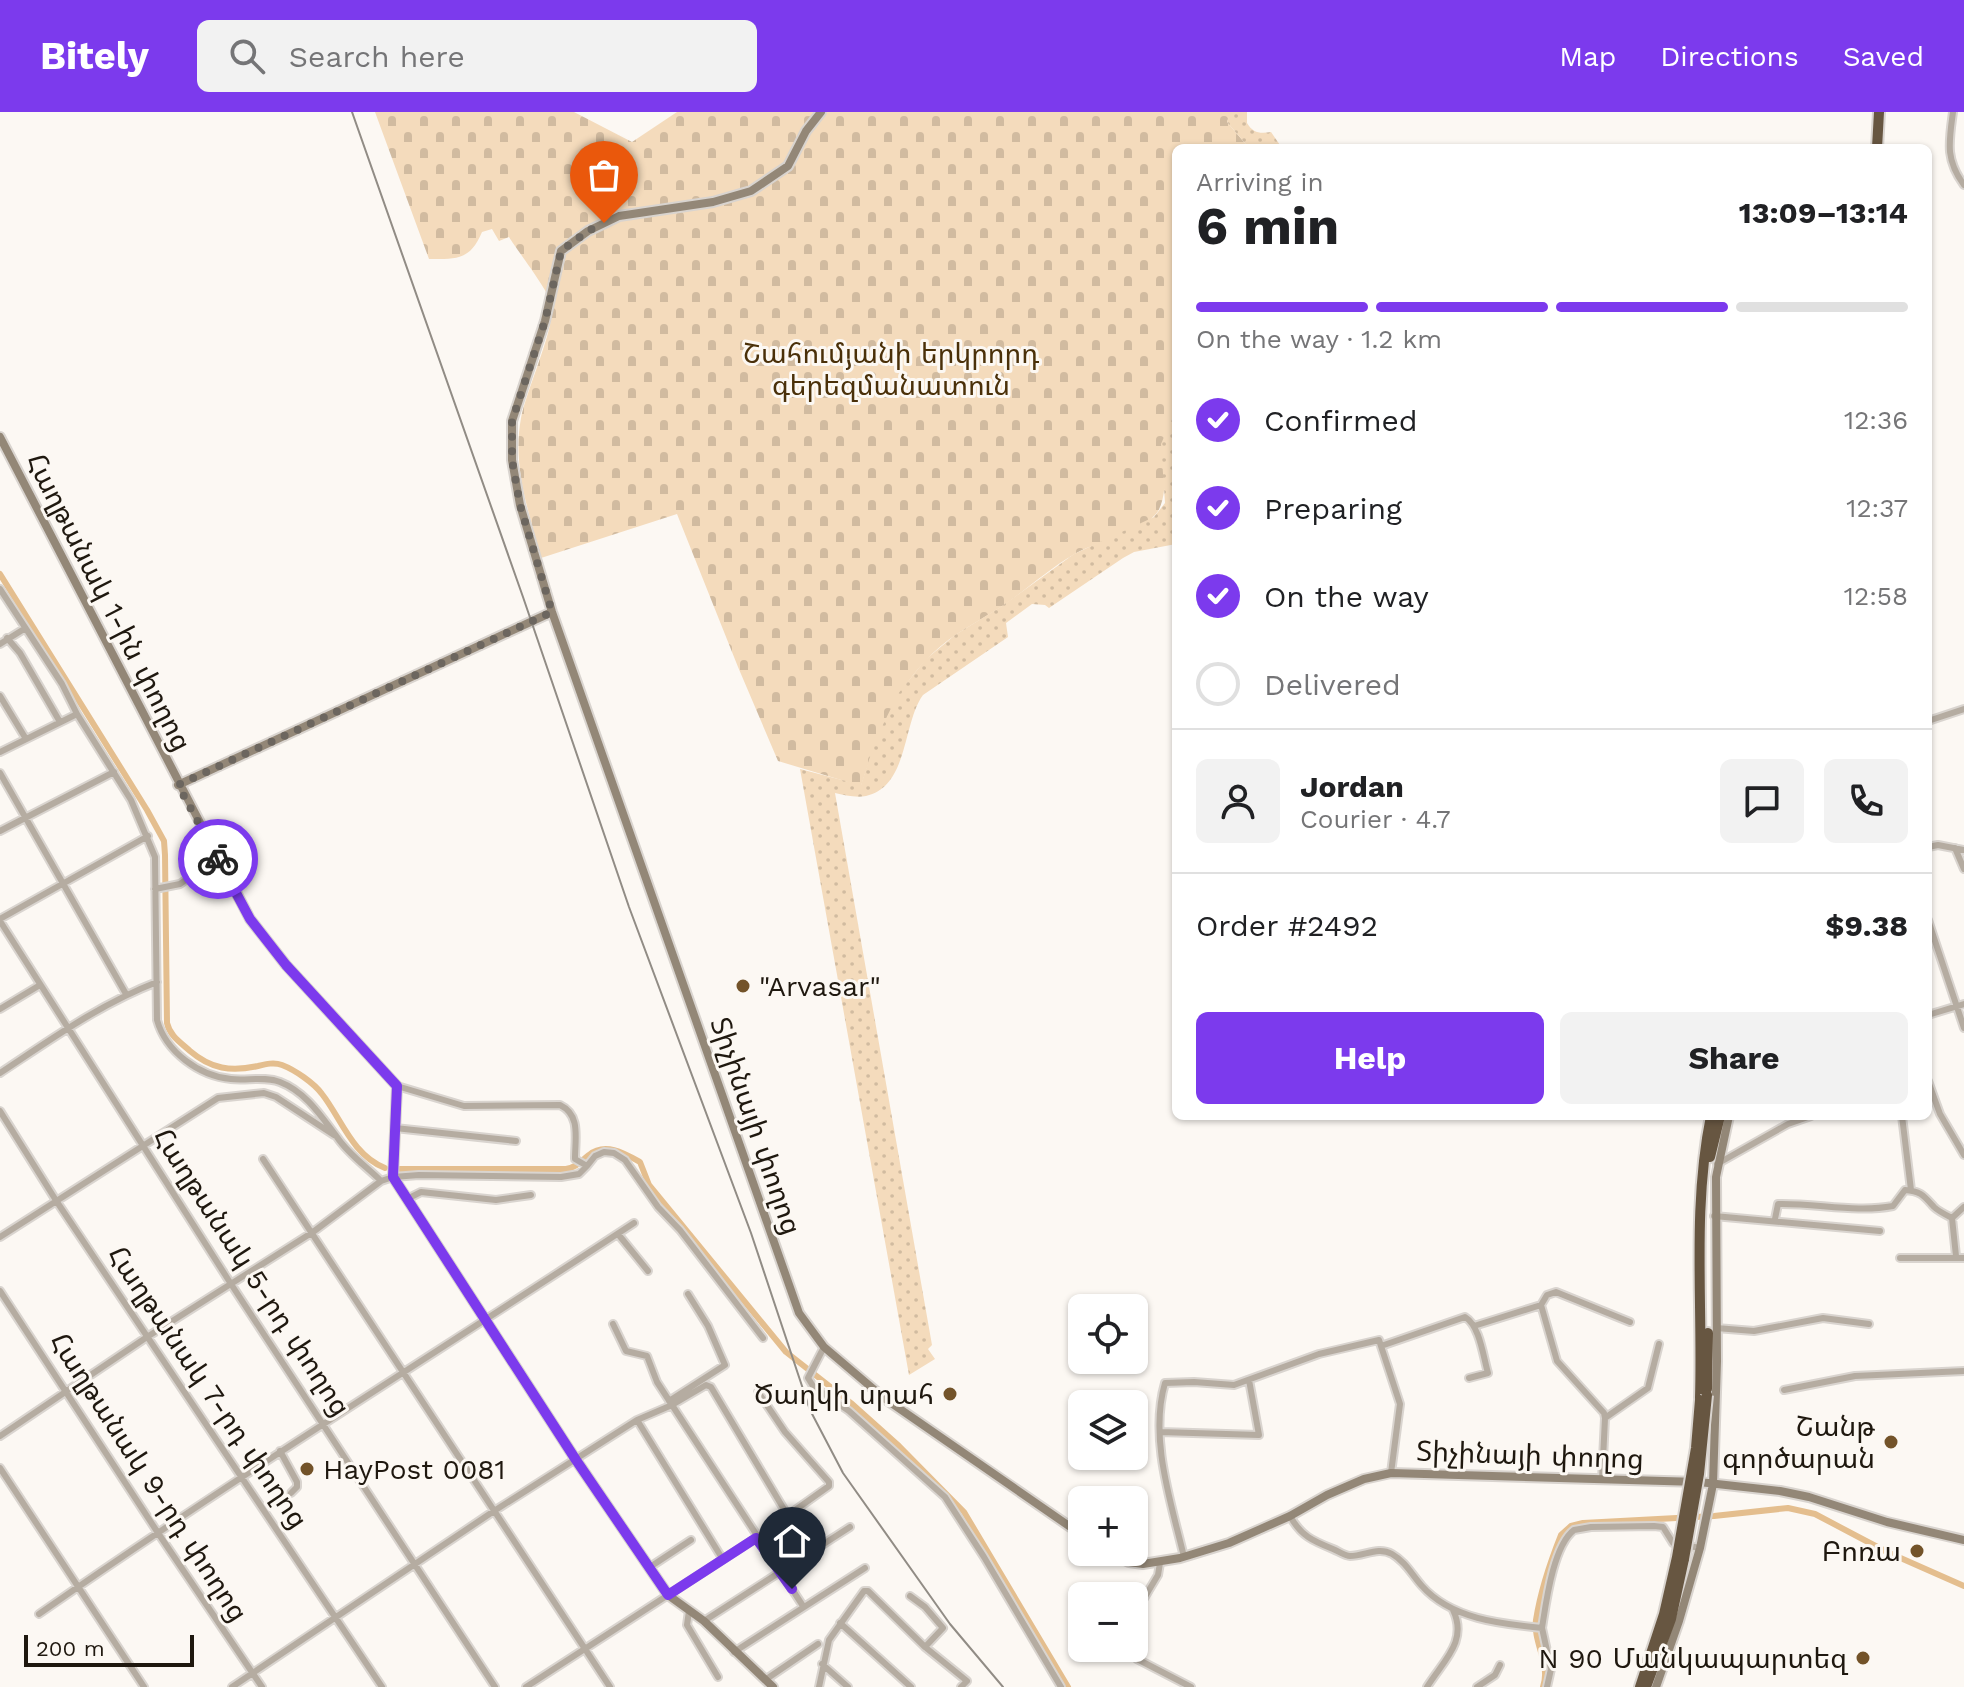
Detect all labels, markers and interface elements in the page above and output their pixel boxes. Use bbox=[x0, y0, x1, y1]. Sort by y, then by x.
search box bbox=[197, 20, 757, 92]
text: Bitely bbox=[40, 34, 149, 78]
icon: search bbox=[225, 34, 269, 78]
text: Search here bbox=[289, 39, 465, 74]
text: Map bbox=[1559, 40, 1616, 73]
text: Directions bbox=[1660, 40, 1799, 73]
text: Saved bbox=[1843, 40, 1924, 73]
pin bbox=[570, 141, 638, 223]
icon: bag bbox=[582, 153, 626, 197]
text: Arriving in bbox=[1196, 167, 1324, 197]
text: 13:09–13:14 bbox=[1739, 195, 1908, 230]
text: 6 min bbox=[1196, 196, 1339, 257]
text: On the way · 1.2 km bbox=[1196, 324, 1442, 354]
park label: Շահումյանի երկրորդ գերեզմանատուն bbox=[743, 337, 1039, 402]
icon: check bbox=[1196, 398, 1240, 442]
text: Confirmed bbox=[1264, 403, 1418, 438]
text: 12:36 bbox=[1844, 405, 1908, 435]
street label: Հաղթանակ 1-ին փողոց bbox=[19, 448, 199, 756]
icon: check bbox=[1196, 486, 1240, 530]
text: Preparing bbox=[1264, 491, 1402, 526]
text: 12:37 bbox=[1846, 493, 1908, 523]
icon: check bbox=[1196, 574, 1240, 618]
text: On the way bbox=[1264, 579, 1429, 614]
text: 12:58 bbox=[1844, 581, 1908, 611]
text: Delivered bbox=[1264, 667, 1401, 702]
button: person bbox=[1196, 759, 1280, 843]
button: chat bbox=[1720, 759, 1804, 843]
button: phone bbox=[1824, 759, 1908, 843]
text: Jordan bbox=[1300, 769, 1404, 804]
text: Courier · 4.7 bbox=[1300, 804, 1450, 834]
courier bbox=[178, 819, 258, 899]
icon: bike bbox=[196, 837, 240, 881]
text: Order #2492 bbox=[1196, 908, 1378, 943]
text: $9.38 bbox=[1825, 908, 1908, 943]
place label: "Arvasar" bbox=[759, 970, 881, 1003]
marker: "Arvasar" bbox=[734, 977, 752, 995]
button: Help bbox=[1196, 1012, 1544, 1104]
button: Share bbox=[1560, 1012, 1908, 1104]
street label: Տիչինայի փողոց bbox=[703, 1013, 809, 1239]
street label: Հաղթանակ 5-րդ փողոց bbox=[146, 1122, 358, 1422]
street label: Հաղթանակ 7-րդ փողոց bbox=[101, 1239, 315, 1535]
map controls bbox=[1068, 1294, 1148, 1662]
button: locate bbox=[1068, 1294, 1148, 1374]
street label: Հաղթանակ 9-րդ փողոց bbox=[43, 1326, 255, 1628]
place label: Ծաղկի սրահ bbox=[754, 1378, 934, 1411]
marker: Ծաղկի սրահ bbox=[941, 1385, 959, 1403]
button: layers bbox=[1068, 1390, 1148, 1470]
place label: Շանթ գործարան bbox=[1722, 1410, 1875, 1475]
marker: Շանթ գործարան bbox=[1882, 1433, 1900, 1451]
street label: Տիչինայի փողոց bbox=[1416, 1435, 1644, 1475]
place label: HayPost 0081 bbox=[323, 1453, 506, 1486]
marker: HayPost 0081 bbox=[298, 1460, 316, 1478]
button: + bbox=[1068, 1486, 1148, 1566]
pin bbox=[758, 1507, 826, 1589]
icon: home bbox=[770, 1519, 814, 1563]
place label: Բոռա bbox=[1822, 1535, 1901, 1568]
marker: Բոռա bbox=[1908, 1542, 1926, 1560]
button: − bbox=[1068, 1582, 1148, 1662]
scale bar bbox=[24, 1631, 194, 1667]
text: 200 m bbox=[36, 1636, 105, 1661]
place label: N 90 Մանկապարտեզ bbox=[1538, 1642, 1848, 1675]
marker: N 90 Մանկապարտեզ bbox=[1854, 1649, 1872, 1667]

